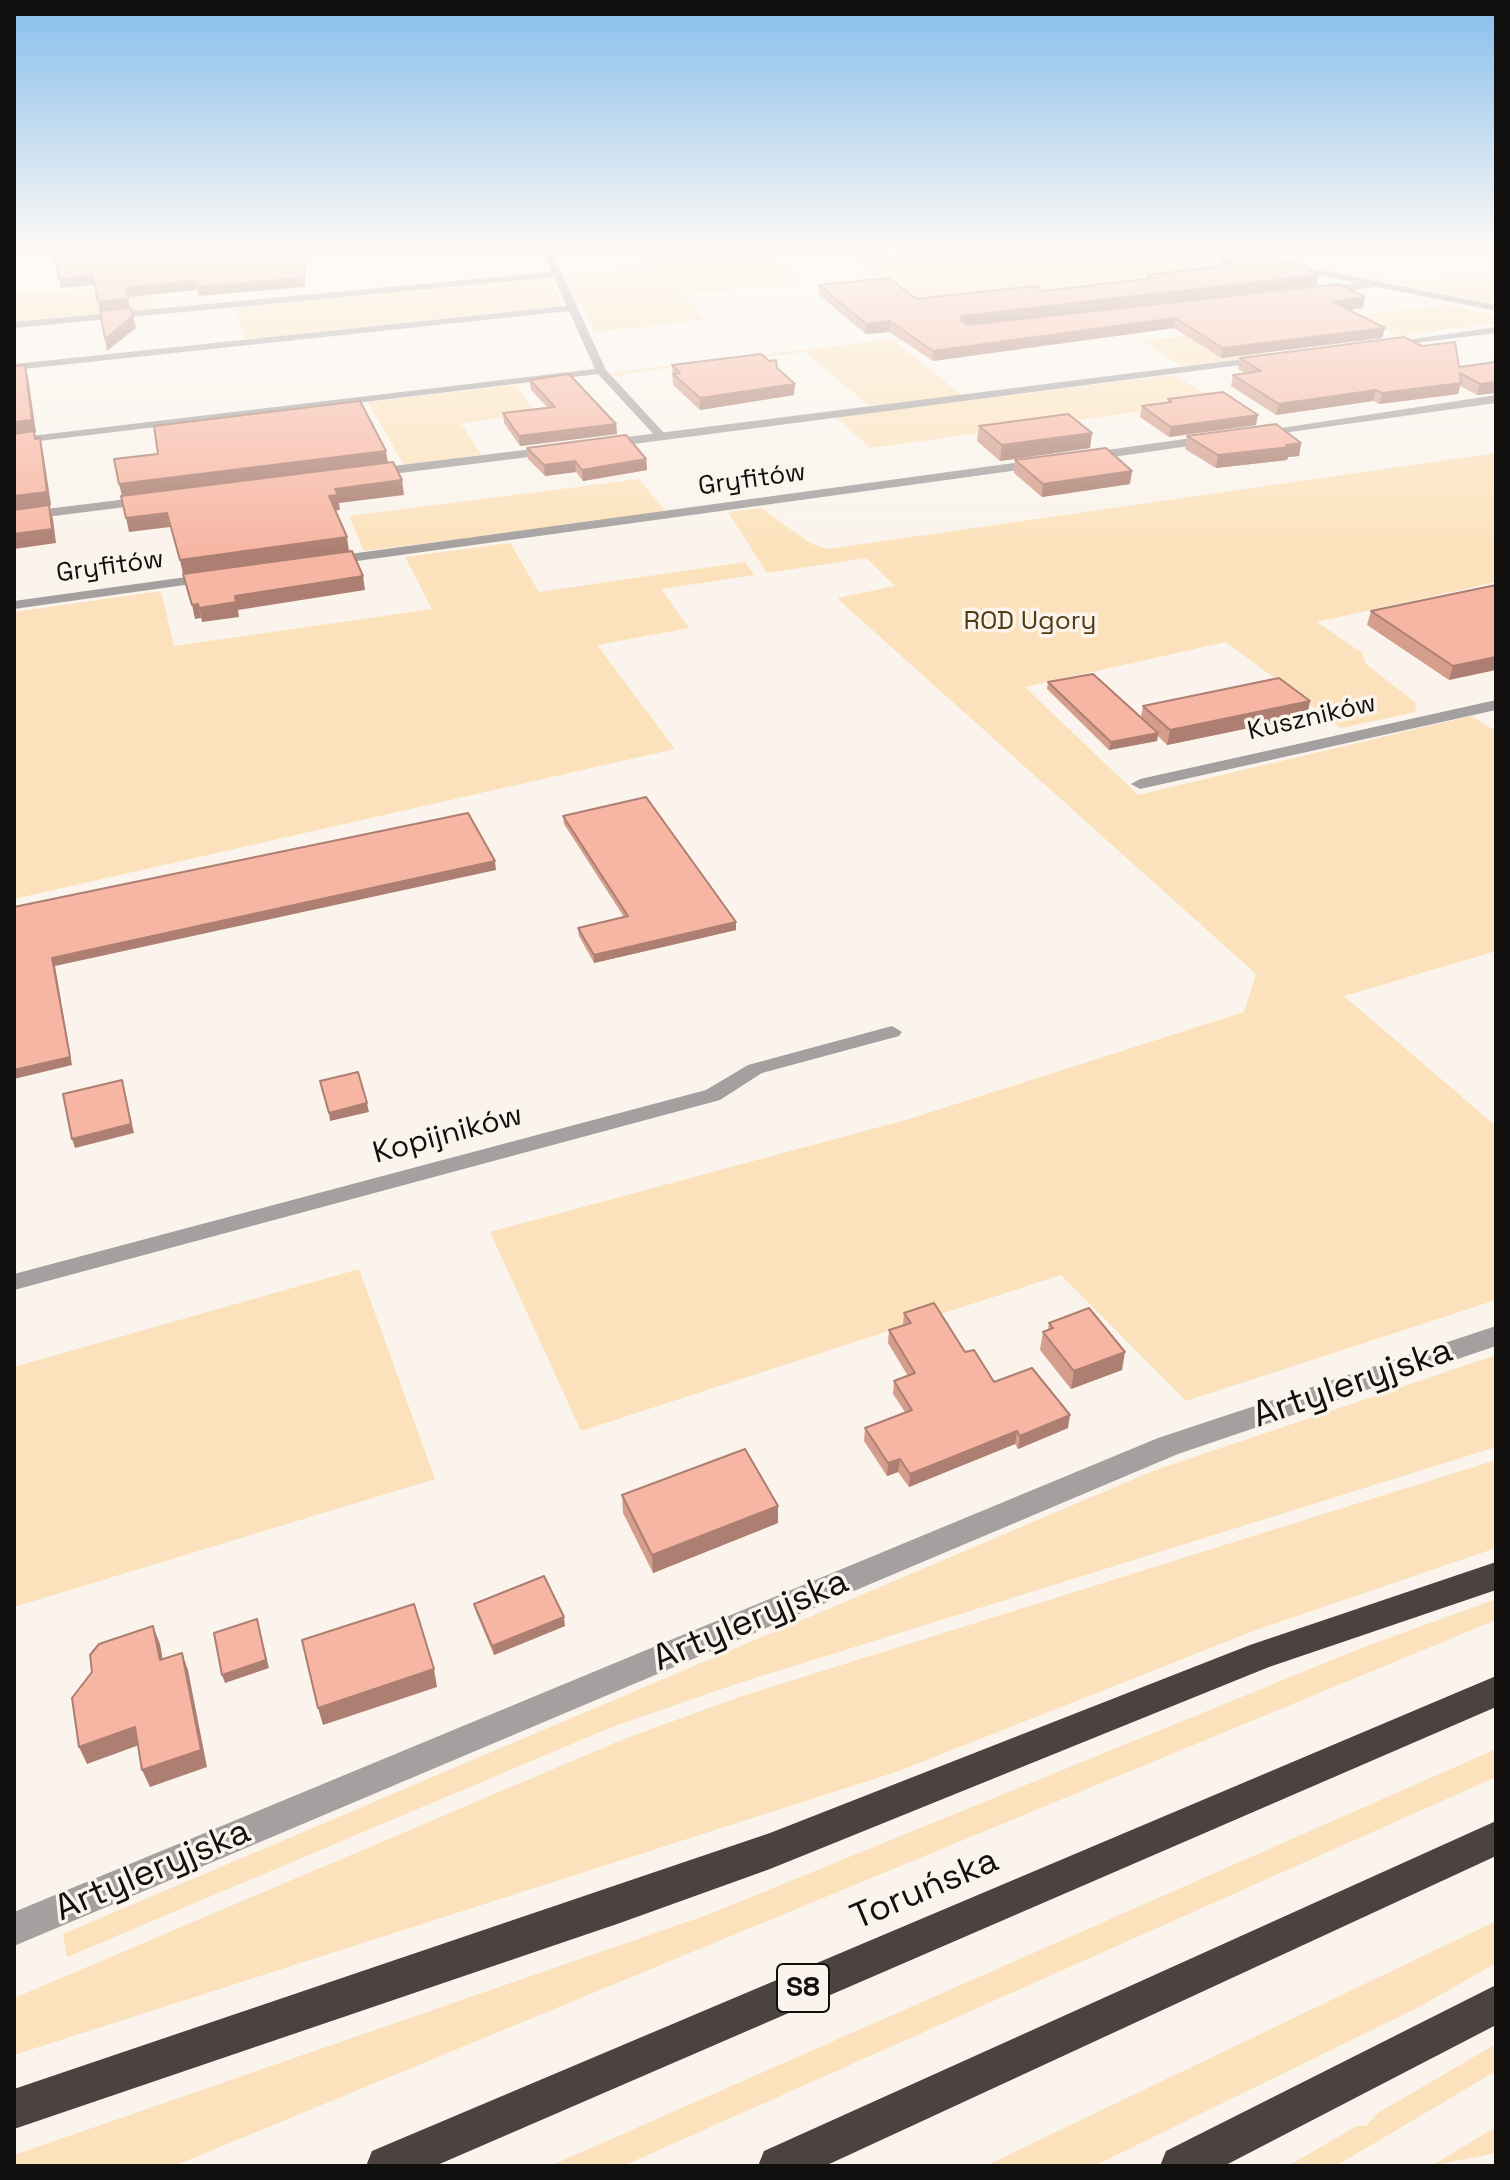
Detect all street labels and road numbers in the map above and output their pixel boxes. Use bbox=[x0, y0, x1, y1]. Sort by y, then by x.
street label: Gryfitów bbox=[696, 457, 808, 503]
street label: Gryfitów bbox=[54, 544, 166, 590]
street label: Kuszników bbox=[1245, 688, 1379, 748]
street label: Kopijników bbox=[369, 1098, 527, 1172]
street label: Artyleryjska bbox=[1248, 1330, 1458, 1438]
street label: Artyleryjska bbox=[647, 1560, 855, 1682]
street label: Artyleryjska bbox=[49, 1810, 257, 1932]
street label: Toruńska bbox=[845, 1840, 1005, 1940]
road number: S8 bbox=[777, 1964, 829, 2012]

